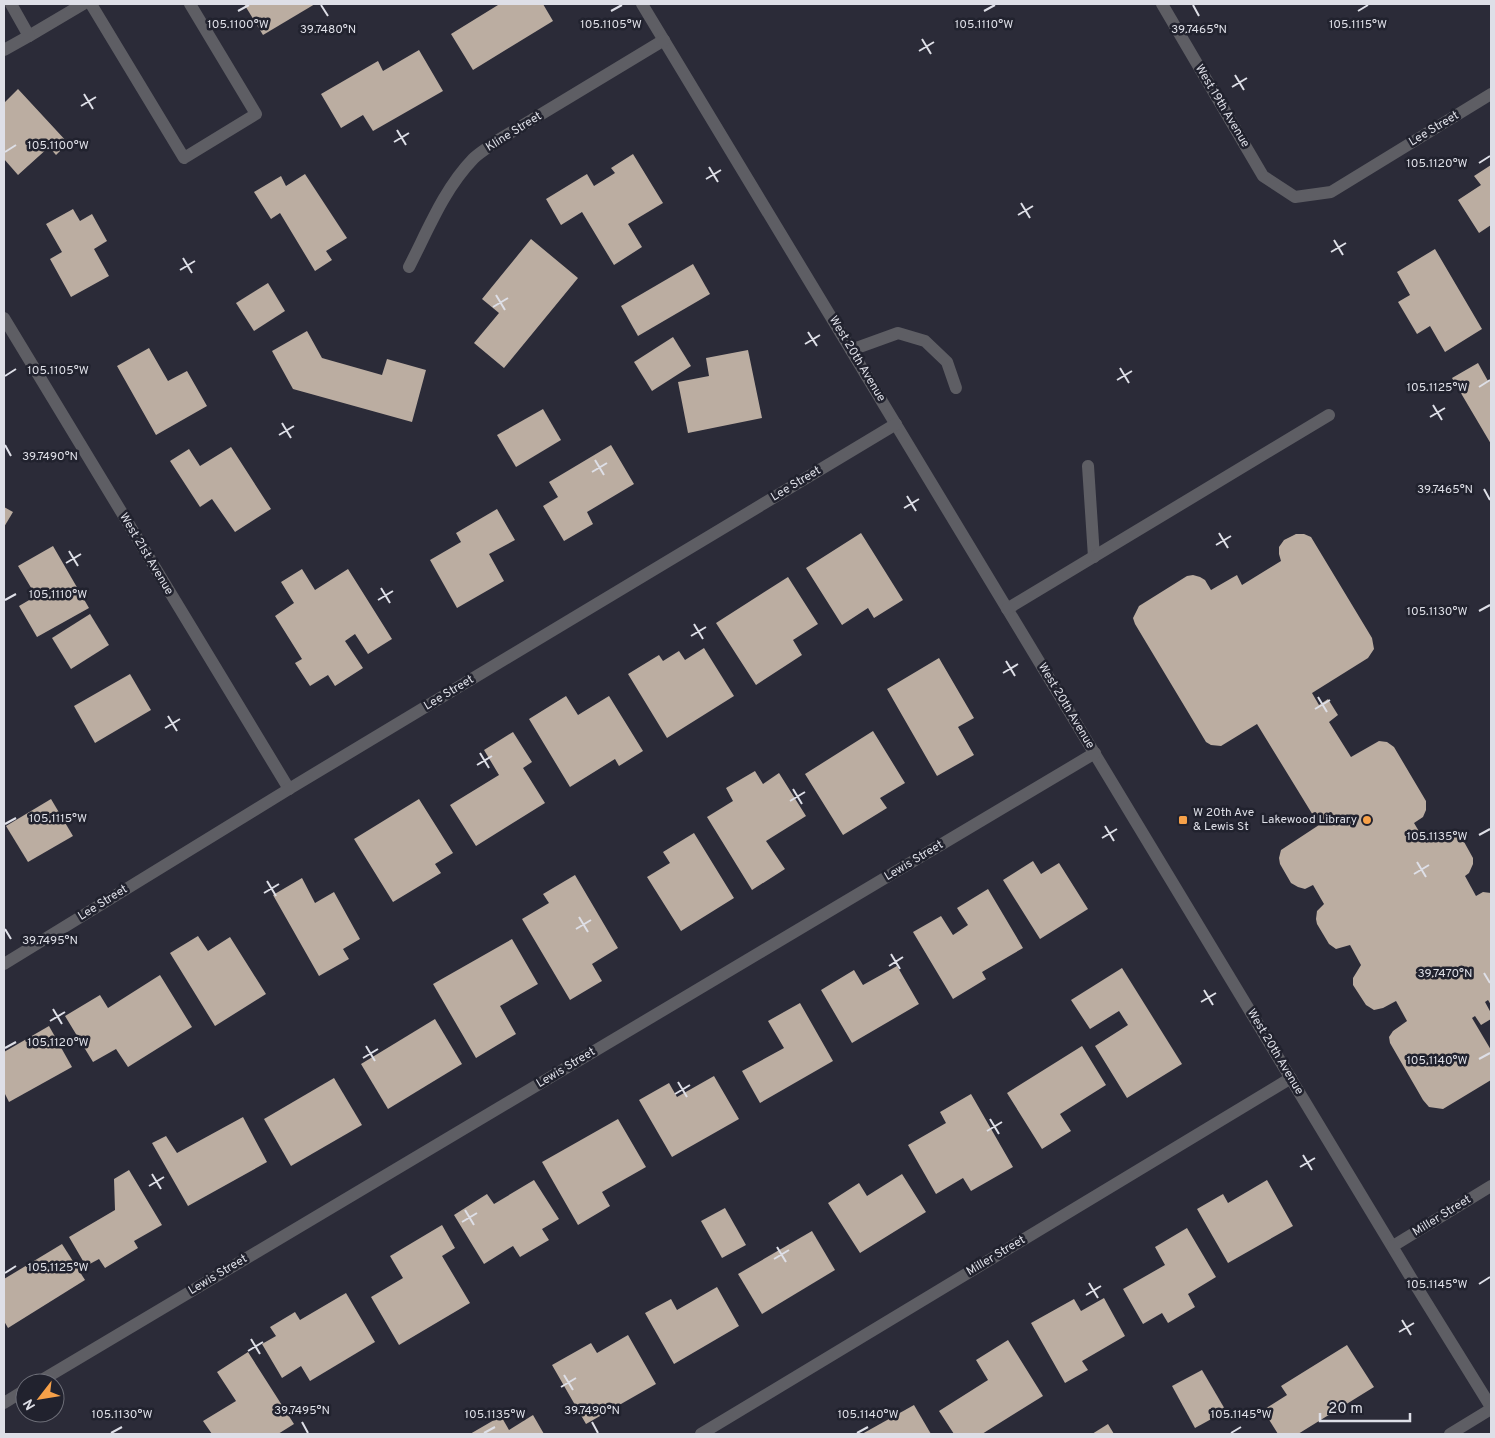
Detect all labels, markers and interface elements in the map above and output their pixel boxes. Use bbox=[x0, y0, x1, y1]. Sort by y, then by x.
text: 105.1100°W bbox=[207, 17, 269, 33]
text: 105.1105°W bbox=[580, 17, 642, 33]
text: 105.1110°W bbox=[955, 17, 1013, 33]
text: 105.1115°W bbox=[1329, 17, 1387, 33]
text: 39.7480°N bbox=[300, 22, 356, 38]
text: 39.7465°N bbox=[1171, 22, 1227, 38]
street label: West 19th Avenue bbox=[1191, 62, 1253, 150]
street label: Kline Street bbox=[483, 108, 545, 156]
street label: Lee Street bbox=[1406, 108, 1462, 150]
text: 105.1100°W bbox=[27, 138, 89, 154]
text: 105.1120°W bbox=[1406, 156, 1468, 172]
street label: West 20th Avenue bbox=[825, 313, 889, 405]
text: 105.1105°W bbox=[27, 363, 89, 379]
text: 105.1125°W bbox=[1406, 380, 1468, 396]
text: 39.7490°N bbox=[22, 449, 78, 465]
street label: Lee Street bbox=[768, 463, 824, 505]
text: 39.7465°N bbox=[1417, 482, 1473, 498]
street label: West 21st Avenue bbox=[115, 510, 177, 598]
text: 105.1110°W bbox=[29, 587, 87, 603]
text: 105.1130°W bbox=[1406, 604, 1468, 620]
street label: West 20th Avenue bbox=[1034, 660, 1098, 752]
street label: Lee Street bbox=[421, 672, 477, 714]
place label: W 20th Ave & Lewis St bbox=[1193, 805, 1254, 835]
text: 105.1115°W bbox=[29, 811, 87, 827]
place label: Lakewood Library bbox=[1261, 812, 1357, 828]
marker: W 20th Ave & Lewis St bbox=[1177, 814, 1189, 826]
marker: Lakewood Library bbox=[1361, 814, 1373, 826]
text: 105.1135°W bbox=[1407, 829, 1467, 845]
street label: Lewis Street bbox=[882, 837, 946, 885]
street label: Lee Street bbox=[75, 881, 131, 925]
text: 39.7495°N bbox=[22, 933, 78, 949]
text: 39.7470°N bbox=[1417, 966, 1473, 982]
street label: West 20th Avenue bbox=[1243, 1006, 1307, 1098]
text: 105.1120°W bbox=[27, 1035, 89, 1051]
street label: Lewis Street bbox=[534, 1044, 598, 1092]
text: 105.1140°W bbox=[1406, 1053, 1468, 1069]
street label: Miller Street bbox=[1410, 1192, 1474, 1240]
street label: Miller Street bbox=[964, 1232, 1028, 1280]
street label: Lewis Street bbox=[186, 1251, 250, 1299]
text: 105.1125°W bbox=[27, 1260, 89, 1276]
text: 105.1145°W bbox=[1407, 1277, 1467, 1293]
north arrow bbox=[15, 1373, 65, 1423]
scale bar bbox=[1320, 1390, 1410, 1422]
text: N bbox=[20, 1395, 40, 1413]
text: 20 m bbox=[1328, 1400, 1363, 1419]
text: 39.7495°N bbox=[274, 1403, 330, 1419]
text: 39.7490°N bbox=[564, 1403, 620, 1419]
text: 105.1130°W bbox=[91, 1407, 153, 1423]
text: 105.1135°W bbox=[465, 1407, 525, 1423]
text: 105.1140°W bbox=[837, 1407, 899, 1423]
text: 105.1145°W bbox=[1211, 1407, 1271, 1423]

